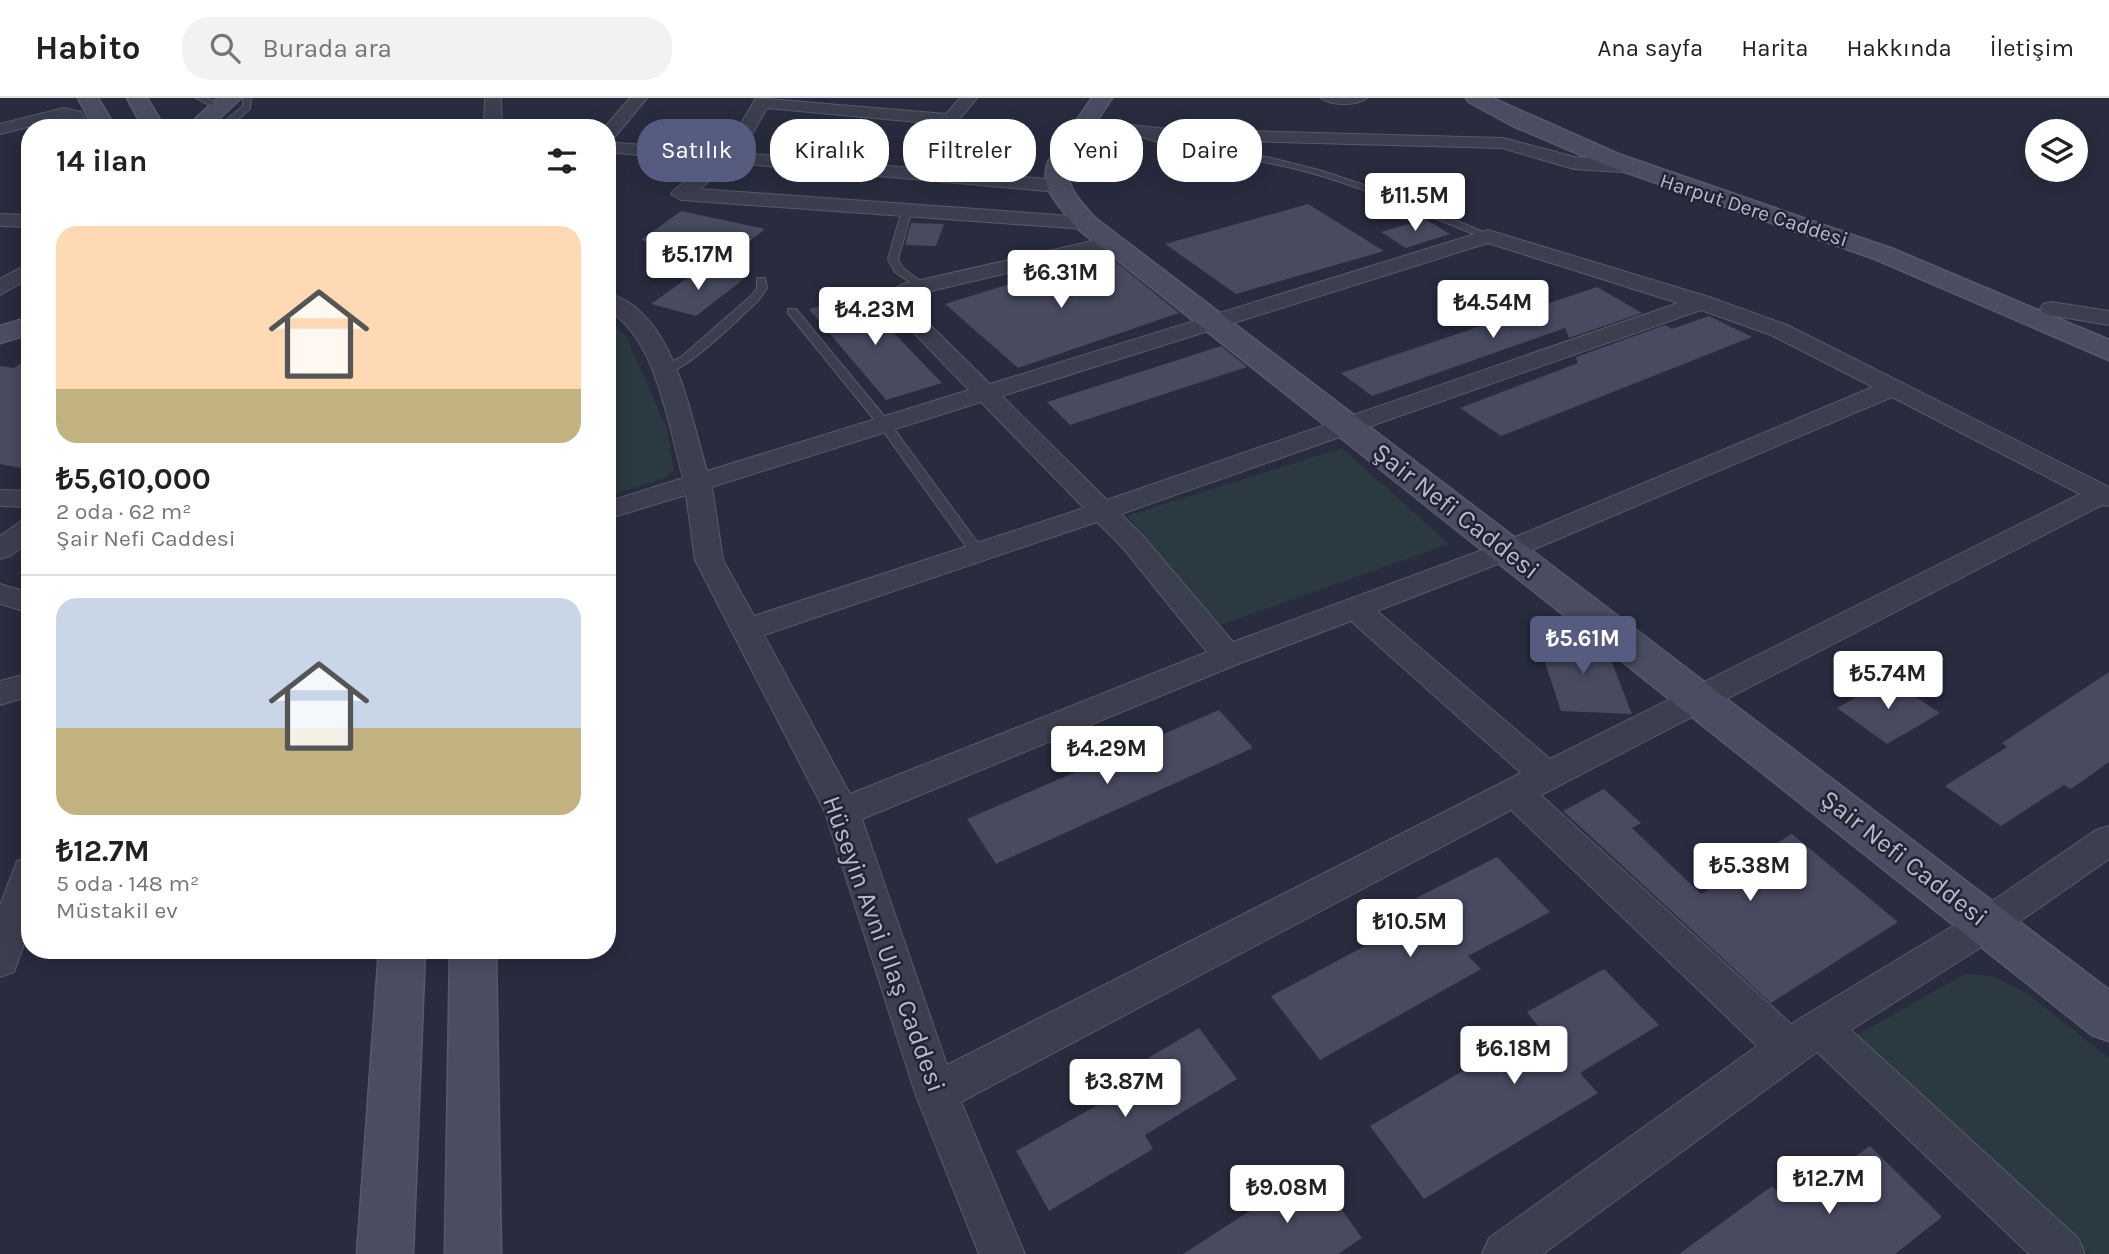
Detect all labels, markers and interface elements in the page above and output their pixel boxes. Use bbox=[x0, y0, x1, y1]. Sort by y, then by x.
search box bbox=[182, 17, 672, 80]
text: Habito bbox=[35, 29, 140, 67]
icon: search bbox=[206, 29, 244, 67]
text: Burada ara bbox=[262, 33, 392, 64]
text: Ana sayfa bbox=[1598, 34, 1703, 62]
text: Harita bbox=[1741, 34, 1808, 62]
text: Hakkında bbox=[1846, 34, 1952, 62]
text: İletişim bbox=[1990, 34, 2074, 62]
chip: Satılık bbox=[637, 119, 756, 182]
chip: Kiralık bbox=[770, 119, 889, 182]
chip: Filtreler bbox=[903, 119, 1036, 182]
chip: Yeni bbox=[1050, 119, 1143, 182]
chip: Daire bbox=[1157, 119, 1262, 182]
map controls bbox=[2025, 119, 2088, 182]
button: layers bbox=[2025, 119, 2088, 182]
icon: filters bbox=[543, 142, 581, 180]
text: 14 ilan bbox=[56, 143, 147, 179]
street label: Harput Dere Caddesi bbox=[1657, 168, 1851, 252]
pin: ₺11.5M bbox=[1358, 174, 1472, 233]
text: ₺11.5M bbox=[1381, 182, 1449, 209]
pin: ₺5.17M bbox=[641, 232, 755, 292]
text: ₺5.17M bbox=[662, 241, 734, 268]
pin: ₺6.31M bbox=[1004, 250, 1118, 310]
text: ₺6.31M bbox=[1024, 259, 1098, 286]
icon: home bbox=[256, 271, 382, 397]
pin: ₺4.54M bbox=[1436, 280, 1550, 340]
pin: ₺4.23M bbox=[818, 288, 932, 347]
text: ₺4.54M bbox=[1454, 289, 1532, 316]
text: ₺4.23M bbox=[835, 296, 915, 323]
street label: Şair Nefi Caddesi bbox=[1366, 436, 1546, 586]
text: ₺5,610,000 bbox=[56, 461, 211, 497]
text: 2 oda · 62 m² bbox=[56, 498, 191, 525]
text: Şair Nefi Caddesi bbox=[56, 525, 236, 552]
pin: ₺5.61M bbox=[1526, 616, 1640, 676]
text: ₺5.61M bbox=[1546, 625, 1620, 652]
icon: home bbox=[256, 643, 382, 769]
pin: ₺5.74M bbox=[1831, 652, 1945, 711]
text: ₺5.74M bbox=[1850, 660, 1926, 687]
pin: ₺4.29M bbox=[1050, 726, 1164, 786]
text: ₺4.29M bbox=[1067, 735, 1147, 762]
street label: Şair Nefi Caddesi bbox=[1814, 783, 1994, 933]
street label: Hüseyin Avni Ulaş Caddesi bbox=[816, 792, 952, 1096]
text: ₺12.7M bbox=[56, 833, 150, 869]
pin: ₺5.38M bbox=[1693, 844, 1807, 903]
text: ₺5.38M bbox=[1710, 852, 1790, 879]
text: 5 oda · 148 m² bbox=[56, 870, 199, 897]
text: Müstakil ev bbox=[56, 897, 178, 924]
pin: ₺10.5M bbox=[1353, 900, 1467, 959]
text: ₺10.5M bbox=[1373, 908, 1447, 935]
pin: ₺6.18M bbox=[1457, 1026, 1571, 1086]
text: ₺6.18M bbox=[1476, 1035, 1552, 1062]
pin: ₺3.87M bbox=[1068, 1060, 1182, 1119]
text: ₺3.87M bbox=[1086, 1068, 1164, 1095]
pin: ₺12.7M bbox=[1772, 1156, 1886, 1216]
text: ₺12.7M bbox=[1793, 1165, 1865, 1192]
pin: ₺9.08M bbox=[1230, 1166, 1344, 1225]
text: ₺9.08M bbox=[1246, 1174, 1328, 1201]

